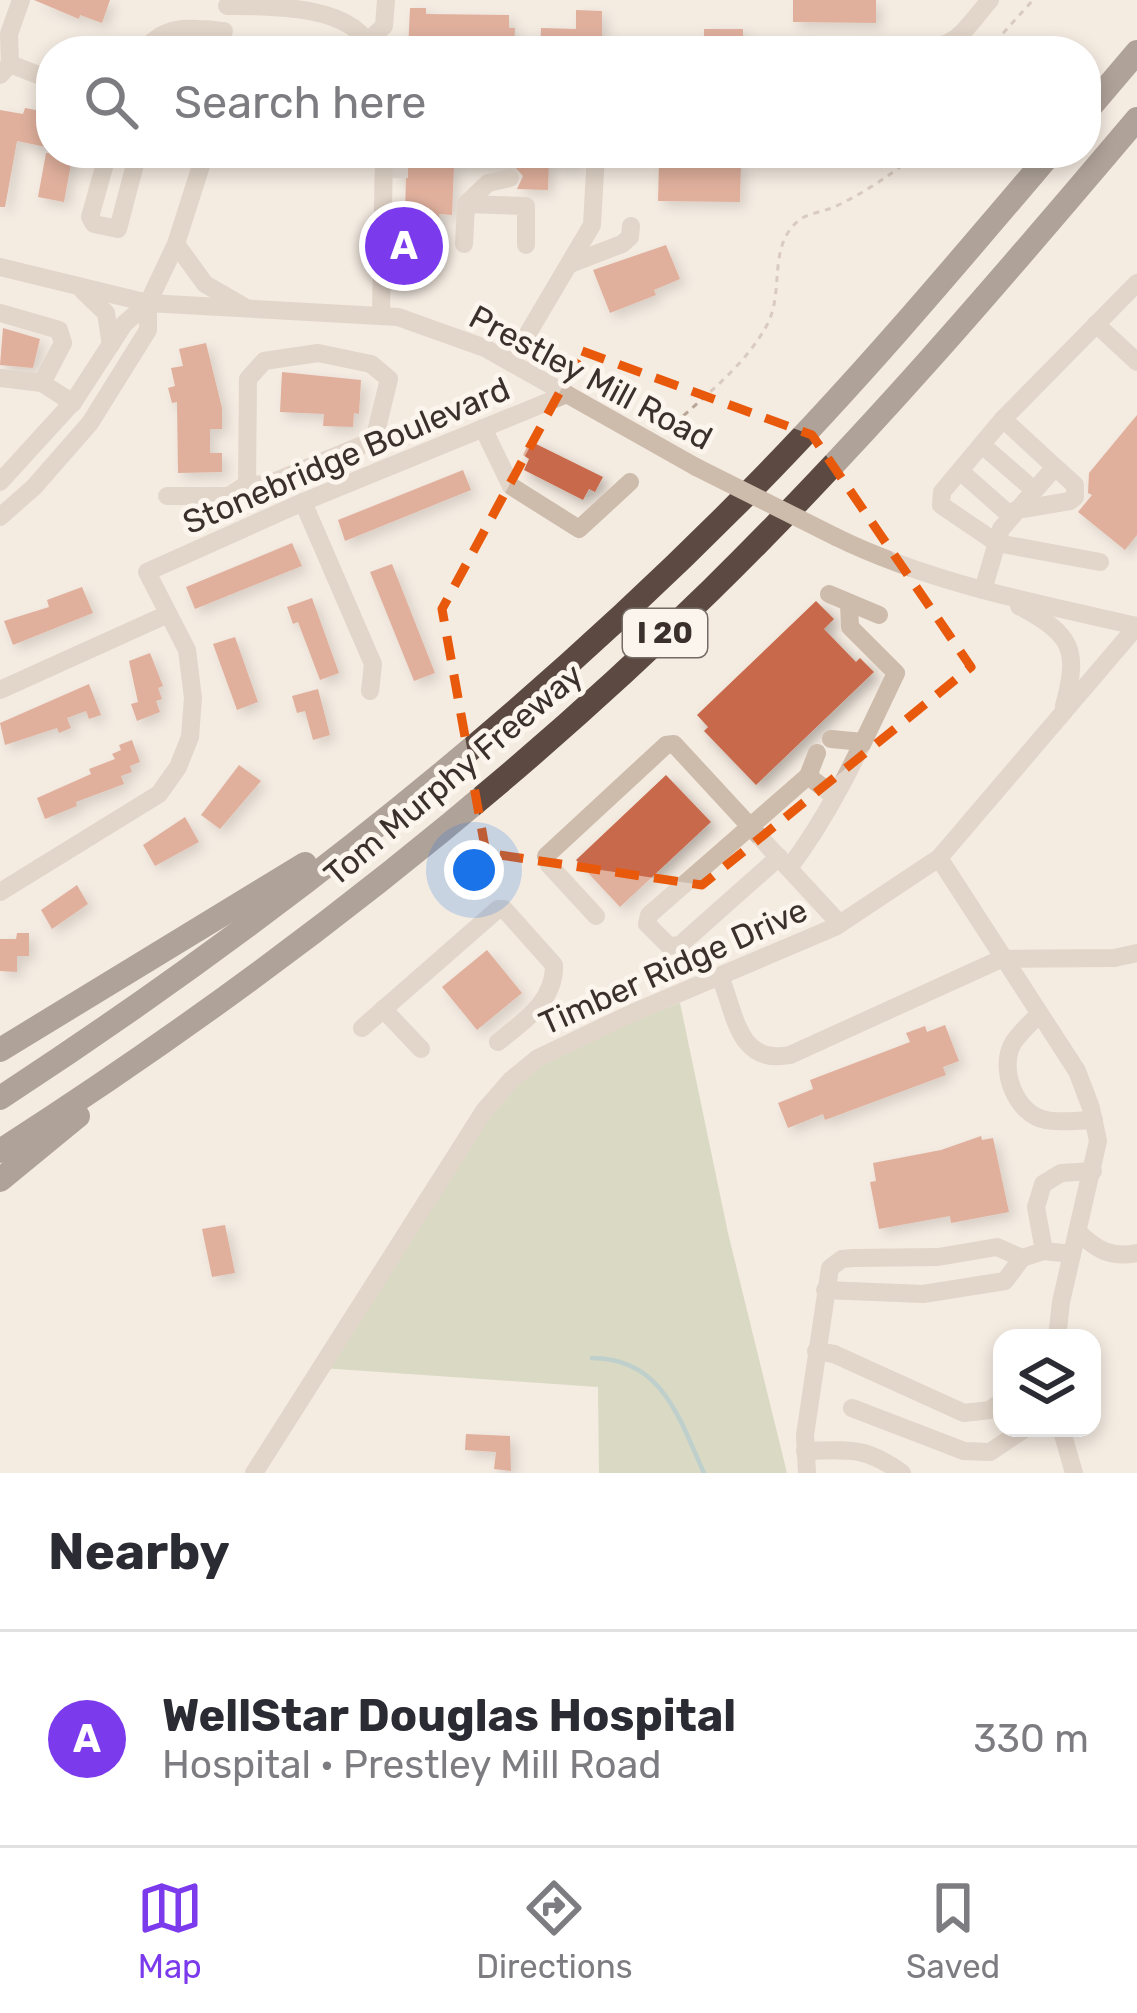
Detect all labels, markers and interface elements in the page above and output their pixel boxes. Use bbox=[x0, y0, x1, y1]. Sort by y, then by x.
search box bbox=[36, 36, 1101, 168]
icon: search bbox=[78, 69, 144, 135]
text: Search here bbox=[174, 76, 426, 129]
pin: A bbox=[365, 201, 443, 291]
street label: Prestley Mill Road bbox=[463, 297, 719, 458]
street label: Stonebridge Boulevard bbox=[177, 369, 516, 542]
road number: I 20 bbox=[623, 609, 707, 657]
street label: Tom Murphy Freeway bbox=[316, 655, 590, 894]
your location bbox=[444, 840, 504, 900]
street label: Timber Ridge Drive bbox=[533, 890, 813, 1043]
map controls bbox=[993, 1329, 1101, 1437]
button: layers bbox=[993, 1329, 1101, 1437]
text: Nearby bbox=[48, 1521, 230, 1582]
text: WellStar Douglas Hospital bbox=[162, 1689, 736, 1742]
text: A bbox=[73, 1716, 101, 1762]
text: 330 m bbox=[973, 1716, 1089, 1762]
text: Hospital · Prestley Mill Road bbox=[162, 1742, 661, 1788]
tab: Map bbox=[137, 1875, 203, 1986]
tab: Directions bbox=[476, 1875, 633, 1986]
tab: Saved bbox=[906, 1875, 1000, 1986]

